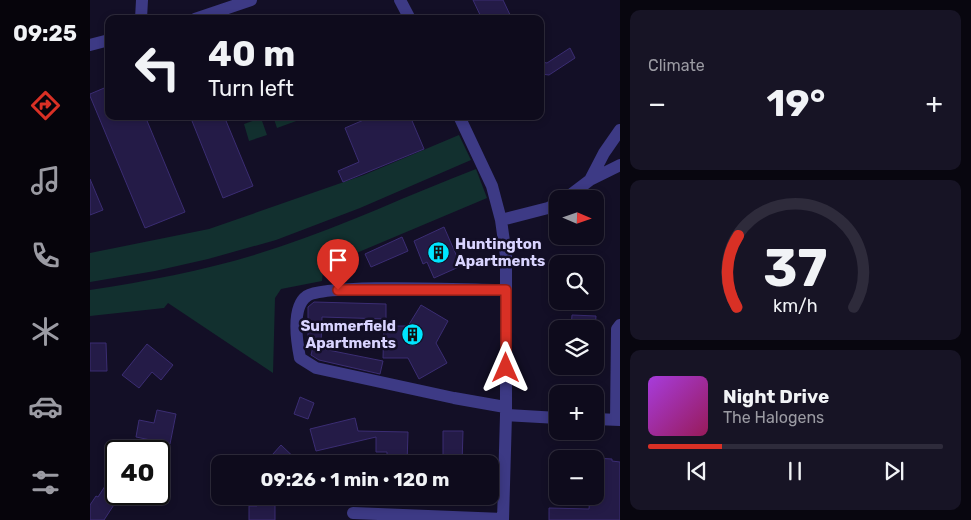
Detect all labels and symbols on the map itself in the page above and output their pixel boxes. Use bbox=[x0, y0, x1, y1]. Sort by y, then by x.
north arrow bbox=[549, 190, 604, 245]
place label: Huntington Apartments bbox=[455, 235, 545, 270]
pin bbox=[317, 239, 359, 290]
building icon: Huntington Apartments bbox=[427, 241, 451, 265]
place label: Summerfield Apartments bbox=[300, 317, 396, 352]
building icon: Summerfield Apartments bbox=[400, 323, 424, 347]
position arrow bbox=[479, 341, 531, 393]
speed limit sign: 40 bbox=[105, 440, 170, 505]

